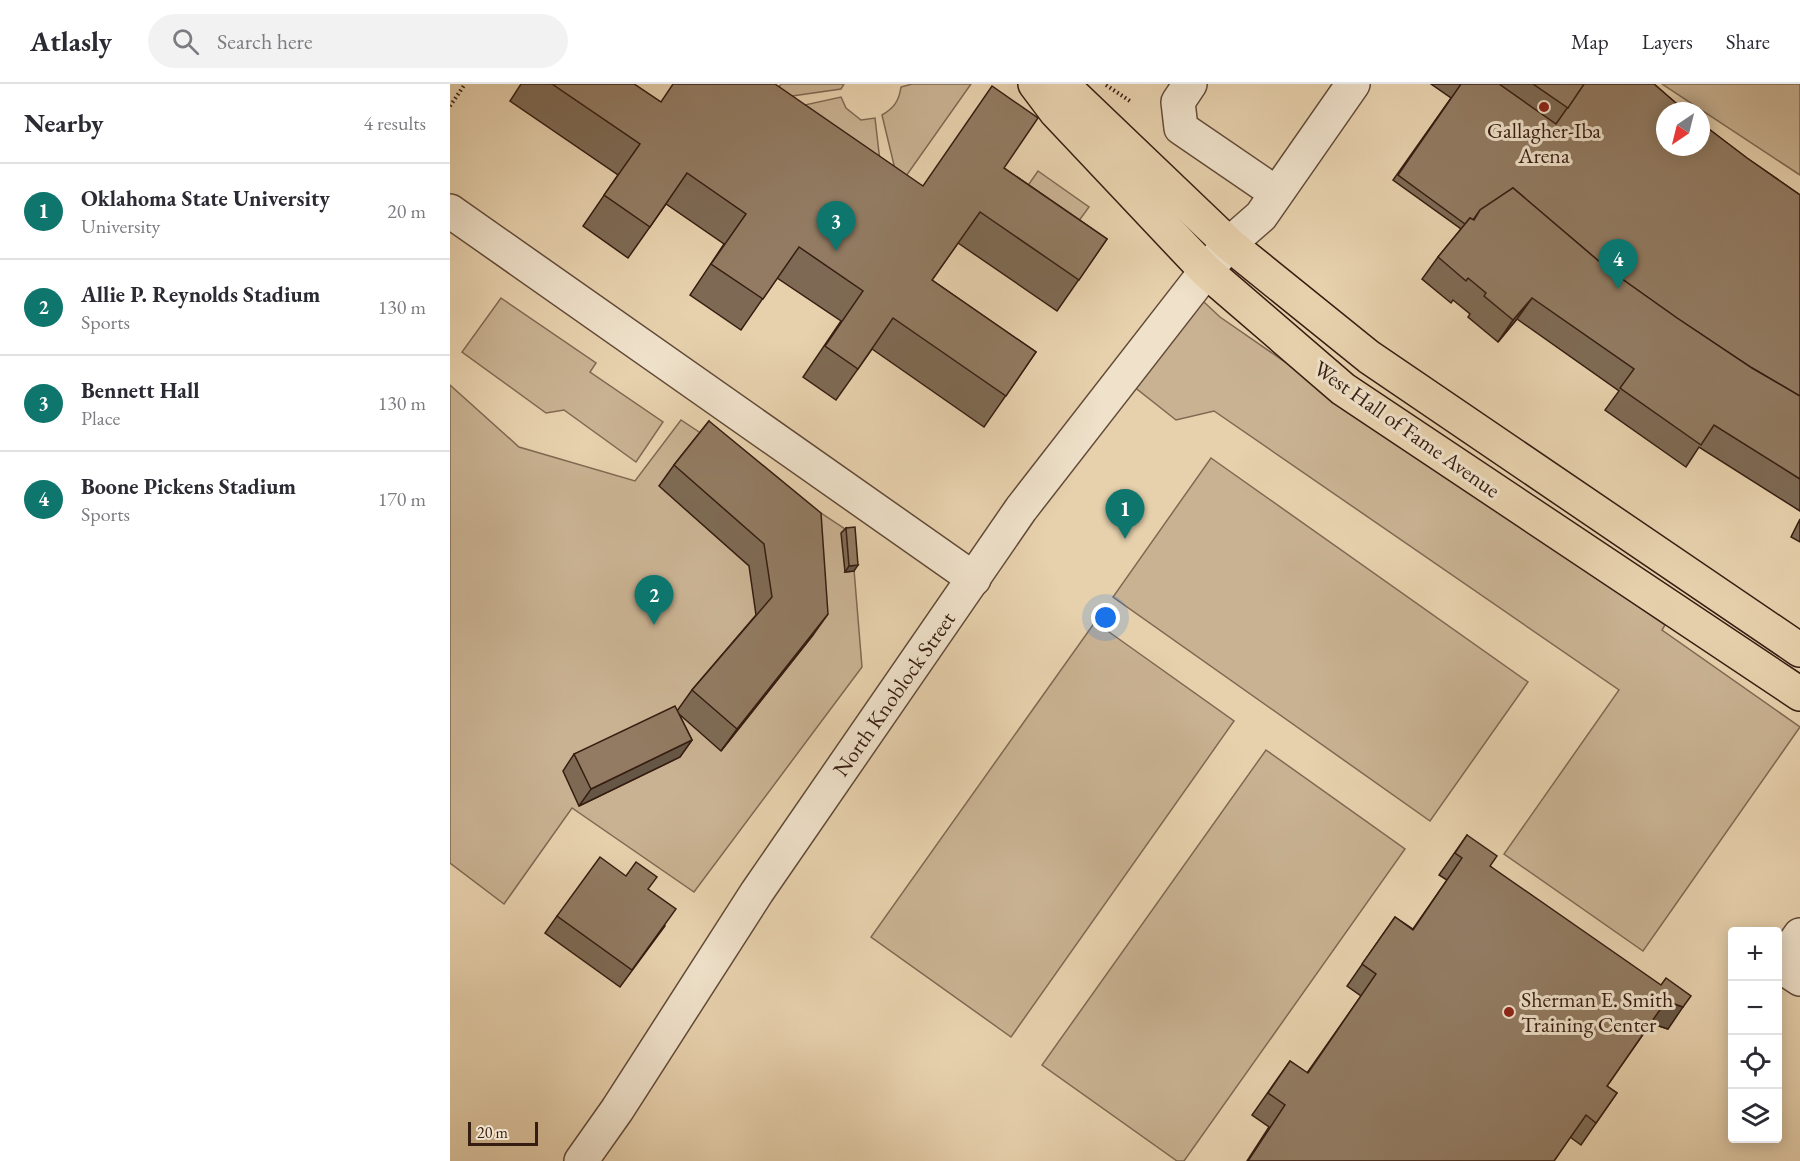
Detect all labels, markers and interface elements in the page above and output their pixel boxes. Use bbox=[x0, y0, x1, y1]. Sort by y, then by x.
search box bbox=[148, 14, 568, 68]
text: Atlasly bbox=[30, 23, 112, 59]
icon: search bbox=[169, 25, 202, 58]
text: Search here bbox=[217, 27, 313, 56]
text: Map bbox=[1571, 28, 1609, 55]
text: Layers bbox=[1642, 28, 1693, 55]
text: Share bbox=[1726, 28, 1770, 55]
marker: Gallagher-Iba Arena bbox=[1537, 100, 1551, 114]
north arrow bbox=[1656, 102, 1710, 156]
text: Nearby bbox=[24, 106, 104, 140]
text: 4 results bbox=[363, 110, 426, 136]
place label: Gallagher-Iba Arena bbox=[1487, 116, 1601, 170]
text: Oklahoma State University bbox=[81, 184, 330, 213]
text: 1 bbox=[38, 198, 49, 224]
text: 20 m bbox=[387, 198, 426, 224]
pin: 3 bbox=[816, 202, 856, 251]
text: University bbox=[81, 213, 160, 239]
pin: 4 bbox=[1598, 240, 1638, 289]
text: Allie P. Reynolds Stadium bbox=[81, 280, 320, 309]
text: 2 bbox=[38, 294, 49, 320]
text: 130 m bbox=[378, 294, 426, 320]
text: Sports bbox=[81, 309, 130, 335]
street label: West Hall of Fame Avenue bbox=[1308, 354, 1506, 505]
text: Bennett Hall bbox=[81, 376, 200, 405]
text: 3 bbox=[38, 390, 49, 416]
text: 130 m bbox=[378, 390, 426, 416]
text: Place bbox=[81, 405, 120, 431]
text: Boone Pickens Stadium bbox=[81, 472, 296, 501]
text: 4 bbox=[38, 486, 49, 512]
text: 170 m bbox=[378, 486, 426, 512]
pin: 1 bbox=[1106, 490, 1144, 539]
text: Sports bbox=[81, 501, 130, 527]
pin: 2 bbox=[634, 576, 674, 625]
your location bbox=[1091, 603, 1120, 632]
street label: North Knoblock Street bbox=[826, 606, 962, 782]
map controls bbox=[1728, 927, 1782, 1143]
button: + bbox=[1728, 927, 1782, 981]
button: − bbox=[1728, 981, 1782, 1035]
place label: Sherman E. Smith Training Center bbox=[1521, 985, 1673, 1039]
marker: Sherman E. Smith Training Center bbox=[1502, 1005, 1516, 1019]
button: locate bbox=[1728, 1035, 1782, 1089]
button: layers bbox=[1728, 1089, 1782, 1143]
scale bar bbox=[468, 1119, 538, 1146]
text: 20 m bbox=[477, 1122, 508, 1143]

